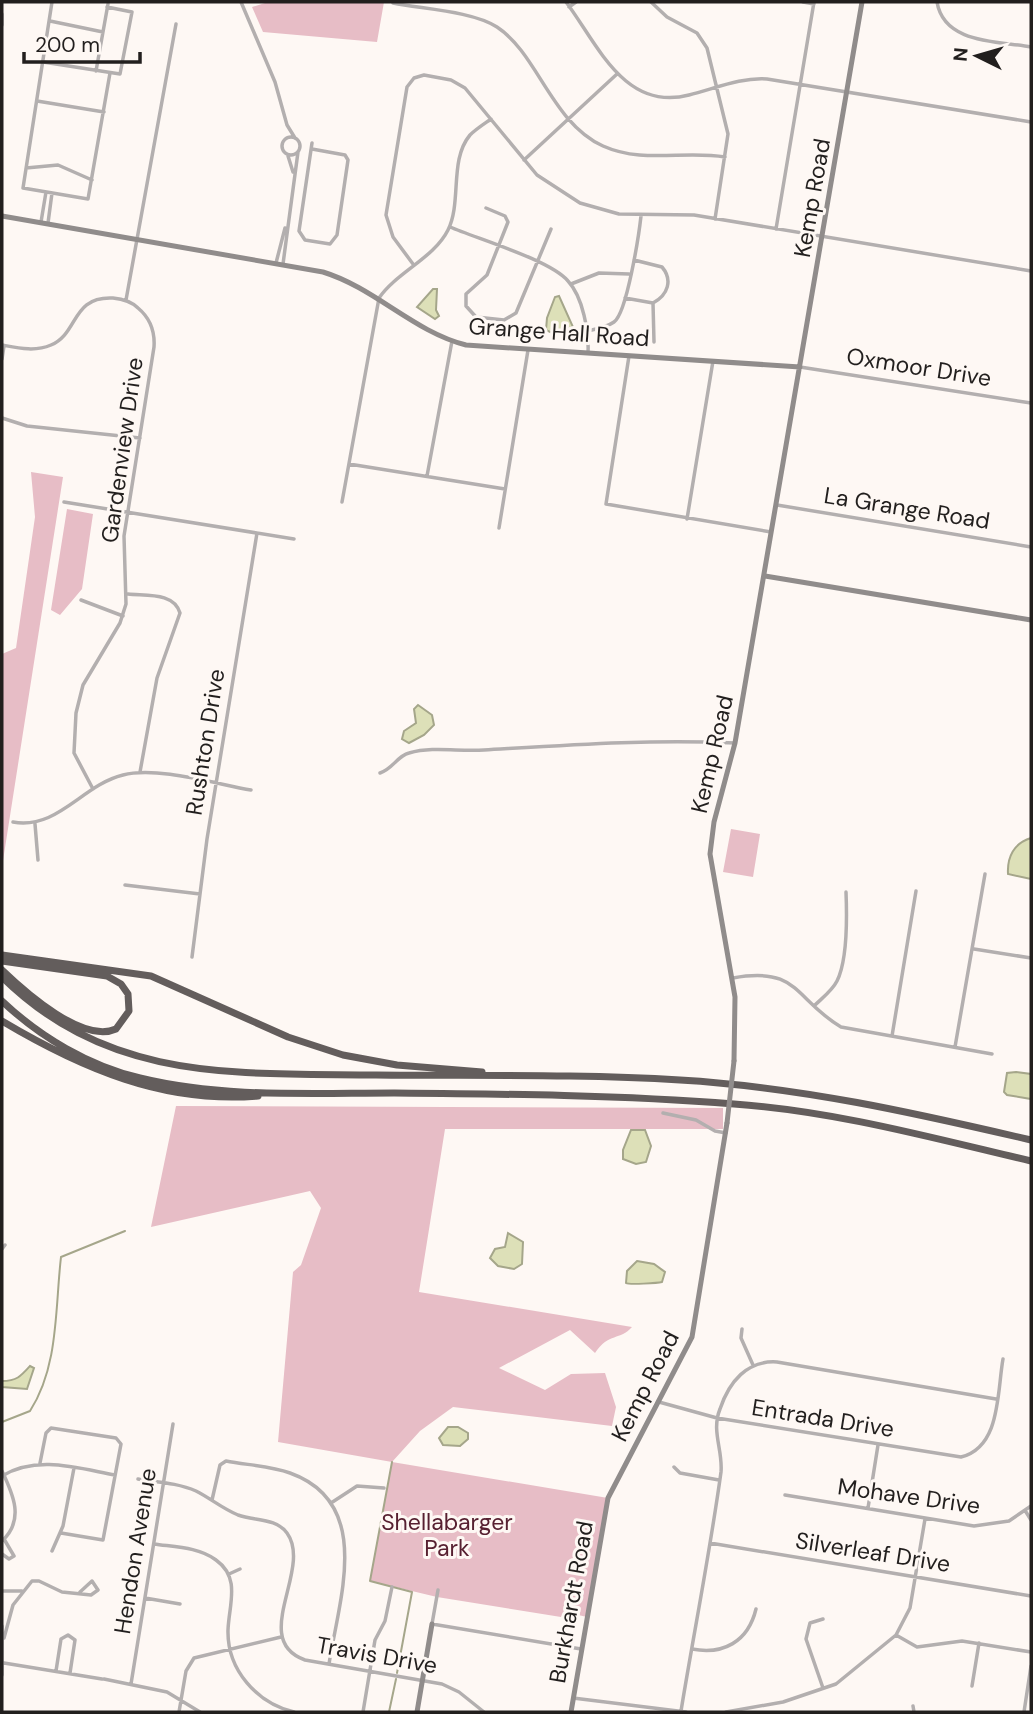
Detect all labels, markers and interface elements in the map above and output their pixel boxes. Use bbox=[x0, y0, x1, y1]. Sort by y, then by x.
scale bar bbox=[24, 21, 140, 65]
north arrow bbox=[942, 21, 1012, 91]
text: 200 m bbox=[35, 31, 100, 59]
text: N bbox=[948, 47, 974, 63]
street label: Kemp Road bbox=[787, 136, 837, 260]
street label: Grange Hall Road bbox=[468, 311, 650, 353]
street label: Oxmoor Drive bbox=[845, 341, 993, 393]
street label: Gardenview Drive bbox=[94, 355, 150, 545]
street label: La Grange Road bbox=[822, 480, 992, 536]
street label: Rushton Drive bbox=[179, 667, 231, 817]
street label: Kemp Road bbox=[684, 692, 740, 816]
street label: Kemp Road bbox=[604, 1326, 686, 1446]
street label: Entrada Drive bbox=[750, 1392, 896, 1444]
street label: Hendon Avenue bbox=[107, 1466, 163, 1636]
street label: Mohave Drive bbox=[836, 1471, 982, 1521]
park label: Shellabarger Park bbox=[381, 1507, 513, 1563]
street label: Burkhardt Road bbox=[542, 1519, 600, 1685]
street label: Silverleaf Drive bbox=[794, 1525, 952, 1579]
street label: Travis Drive bbox=[314, 1630, 440, 1680]

